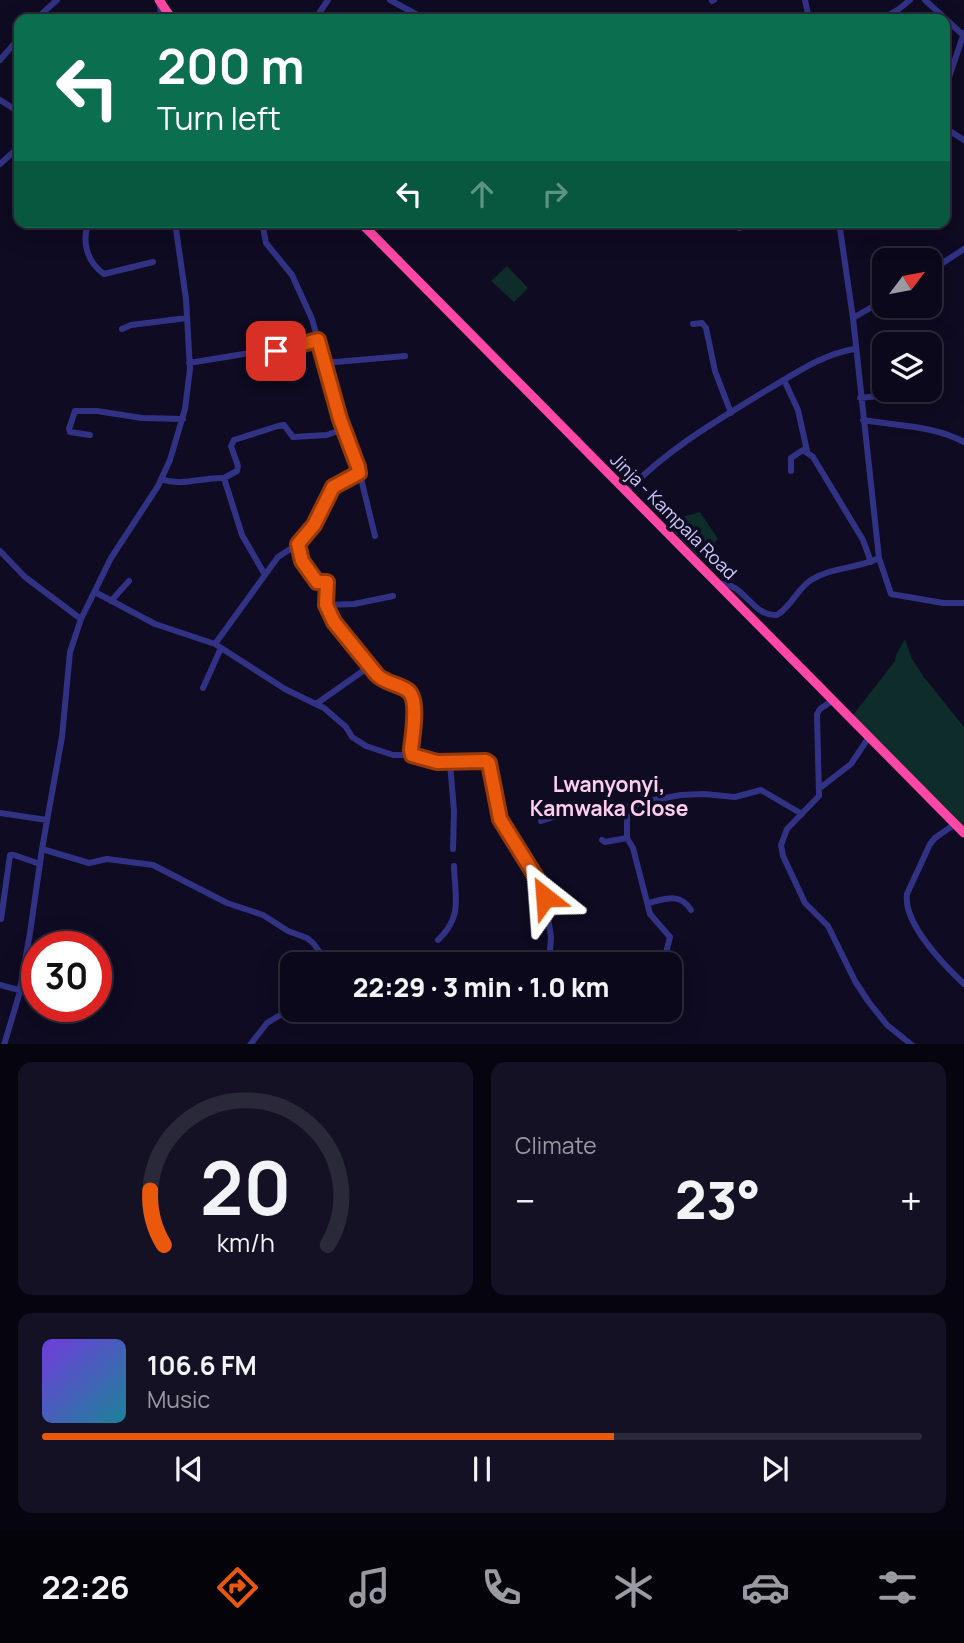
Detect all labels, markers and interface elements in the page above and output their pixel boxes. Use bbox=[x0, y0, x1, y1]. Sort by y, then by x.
text: 200 m bbox=[157, 32, 305, 99]
icon: left bbox=[42, 42, 133, 133]
text: Turn left bbox=[157, 96, 281, 140]
icon: left bbox=[390, 175, 428, 213]
icon: ahead bbox=[463, 175, 501, 213]
icon: right bbox=[536, 175, 574, 213]
north arrow bbox=[872, 248, 942, 318]
map controls bbox=[872, 248, 942, 402]
pin bbox=[246, 321, 306, 381]
icon: arrive bbox=[257, 332, 295, 370]
button: layers bbox=[872, 332, 942, 402]
street label: Jinja - Kampala Road bbox=[606, 448, 742, 584]
district label: Lwanyonyi, Kamwaka Close bbox=[530, 770, 688, 822]
position arrow bbox=[508, 860, 582, 934]
speed limit sign: 30 bbox=[21, 931, 112, 1022]
text: 22:29 · 3 min · 1.0 km bbox=[353, 969, 609, 1005]
text: Climate bbox=[515, 1129, 597, 1161]
text: 20 bbox=[200, 1137, 291, 1237]
text: 23° bbox=[675, 1164, 761, 1235]
text: − bbox=[515, 1174, 536, 1226]
text: + bbox=[900, 1174, 922, 1226]
text: km/h bbox=[216, 1224, 275, 1259]
text: 106.6 FM bbox=[147, 1347, 257, 1383]
text: Music bbox=[147, 1383, 210, 1415]
icon: previous bbox=[170, 1450, 208, 1488]
icon: pause bbox=[463, 1450, 501, 1488]
icon: next bbox=[756, 1450, 794, 1488]
icon: directions bbox=[213, 1563, 262, 1612]
icon: music bbox=[345, 1563, 394, 1612]
icon: phone bbox=[477, 1563, 526, 1612]
icon: climate bbox=[609, 1563, 658, 1612]
icon: car bbox=[741, 1563, 790, 1612]
icon: filters bbox=[873, 1563, 922, 1612]
text: 22:26 bbox=[42, 1565, 130, 1609]

